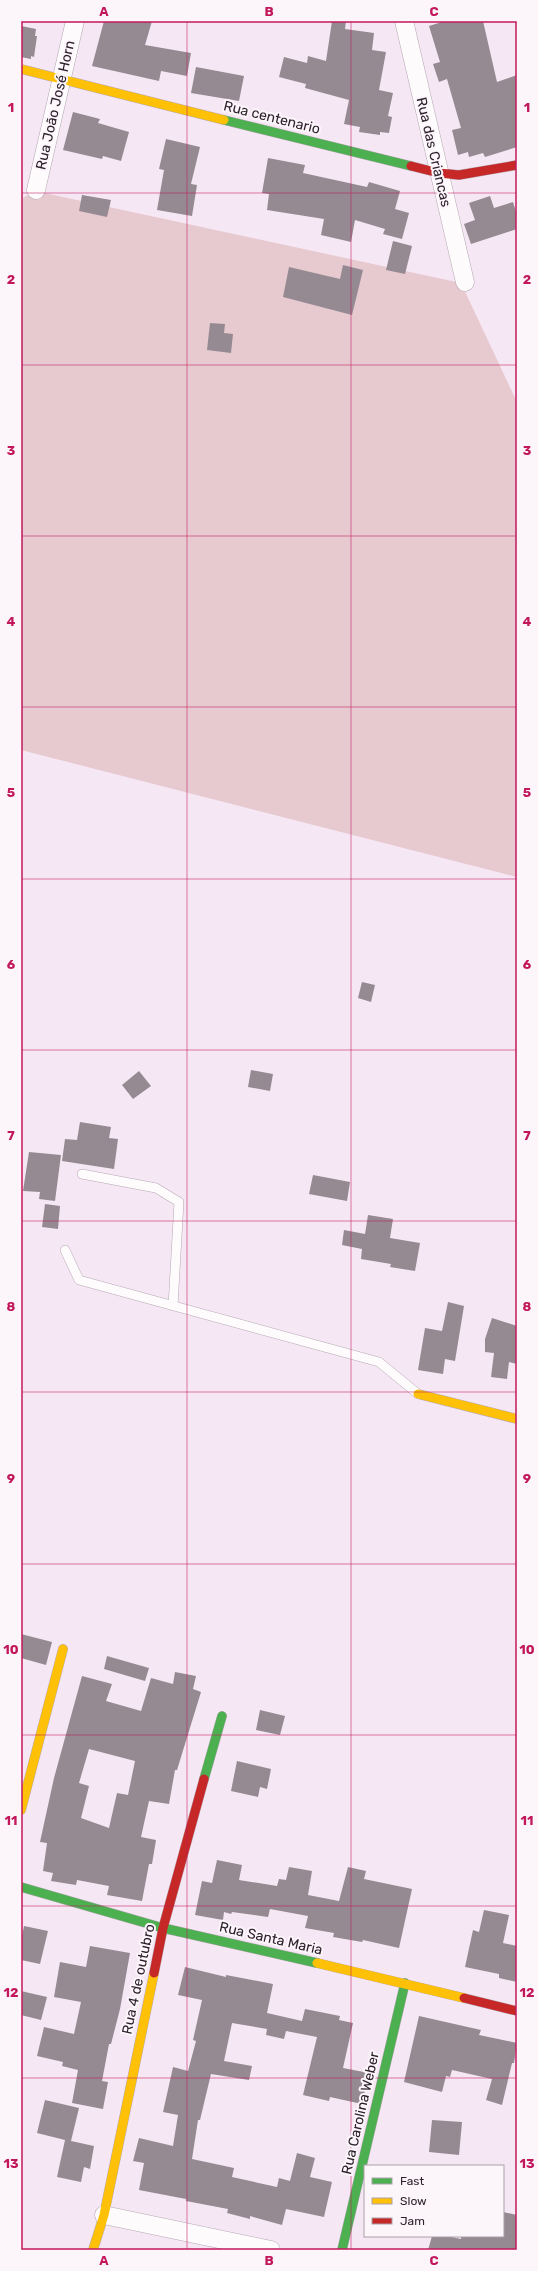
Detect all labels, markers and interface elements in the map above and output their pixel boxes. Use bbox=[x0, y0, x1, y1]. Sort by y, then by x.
text: A bbox=[99, 4, 109, 19]
text: B bbox=[264, 4, 274, 19]
text: C bbox=[429, 4, 439, 19]
street label: Rua João José Horn bbox=[32, 39, 79, 171]
street label: Rua das Criancas bbox=[413, 96, 454, 209]
street label: Rua centenario bbox=[222, 97, 322, 138]
text: 1 bbox=[8, 100, 14, 115]
text: 1 bbox=[524, 100, 530, 115]
text: 2 bbox=[7, 272, 15, 287]
text: 2 bbox=[523, 272, 531, 287]
text: 3 bbox=[7, 443, 16, 458]
text: 3 bbox=[523, 443, 532, 458]
text: 4 bbox=[7, 614, 16, 629]
text: 4 bbox=[523, 614, 532, 629]
text: 5 bbox=[7, 785, 15, 800]
text: 5 bbox=[523, 785, 531, 800]
text: 6 bbox=[7, 957, 16, 972]
text: 6 bbox=[523, 957, 532, 972]
text: 7 bbox=[7, 1128, 15, 1143]
text: 7 bbox=[523, 1128, 531, 1143]
text: 8 bbox=[7, 1299, 16, 1314]
text: 8 bbox=[523, 1299, 532, 1314]
text: 9 bbox=[7, 1471, 15, 1486]
text: 9 bbox=[523, 1471, 531, 1486]
text: 10 bbox=[3, 1642, 19, 1657]
text: 10 bbox=[519, 1642, 535, 1657]
text: 11 bbox=[5, 1813, 17, 1828]
text: 11 bbox=[521, 1813, 533, 1828]
street label: Rua Santa Maria bbox=[218, 1918, 324, 1959]
street label: Rua 4 de outubro bbox=[118, 1922, 158, 2036]
text: 12 bbox=[4, 1985, 18, 2000]
text: 12 bbox=[520, 1985, 534, 2000]
street label: Rua Carolina Weber bbox=[338, 2049, 383, 2176]
text: 13 bbox=[3, 2156, 19, 2171]
text: 13 bbox=[519, 2156, 535, 2171]
legend bbox=[364, 2165, 504, 2237]
text: Fast bbox=[400, 2174, 424, 2188]
text: Slow bbox=[400, 2194, 427, 2208]
text: Jam bbox=[400, 2214, 425, 2228]
text: A bbox=[99, 2253, 109, 2268]
text: B bbox=[264, 2253, 274, 2268]
text: C bbox=[429, 2253, 439, 2268]

